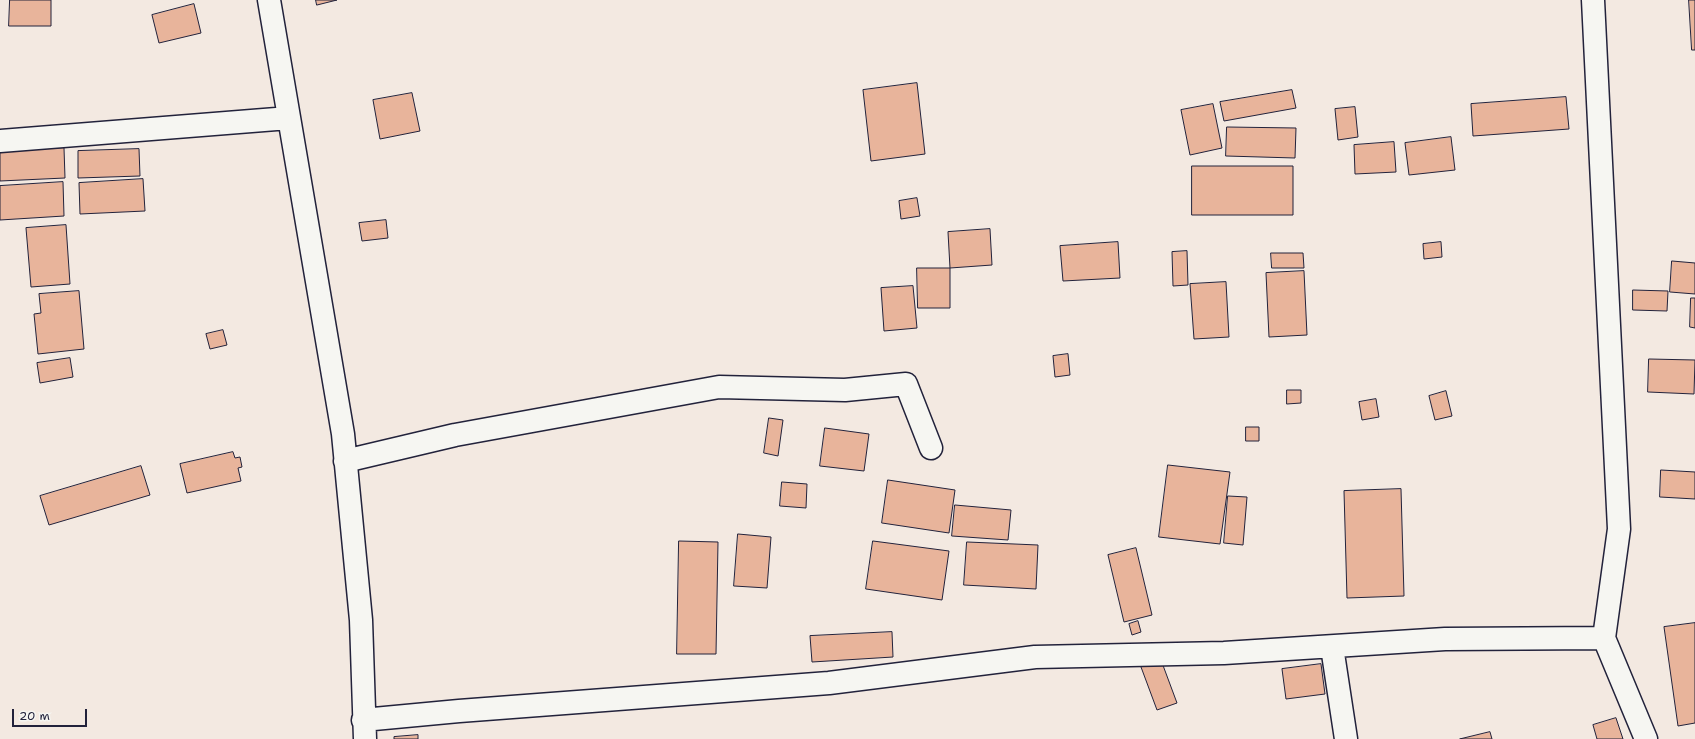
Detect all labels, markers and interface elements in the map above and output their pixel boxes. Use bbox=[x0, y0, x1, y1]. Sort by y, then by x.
scale bar bbox=[14, 701, 89, 727]
text: 20 m bbox=[19, 708, 50, 724]

